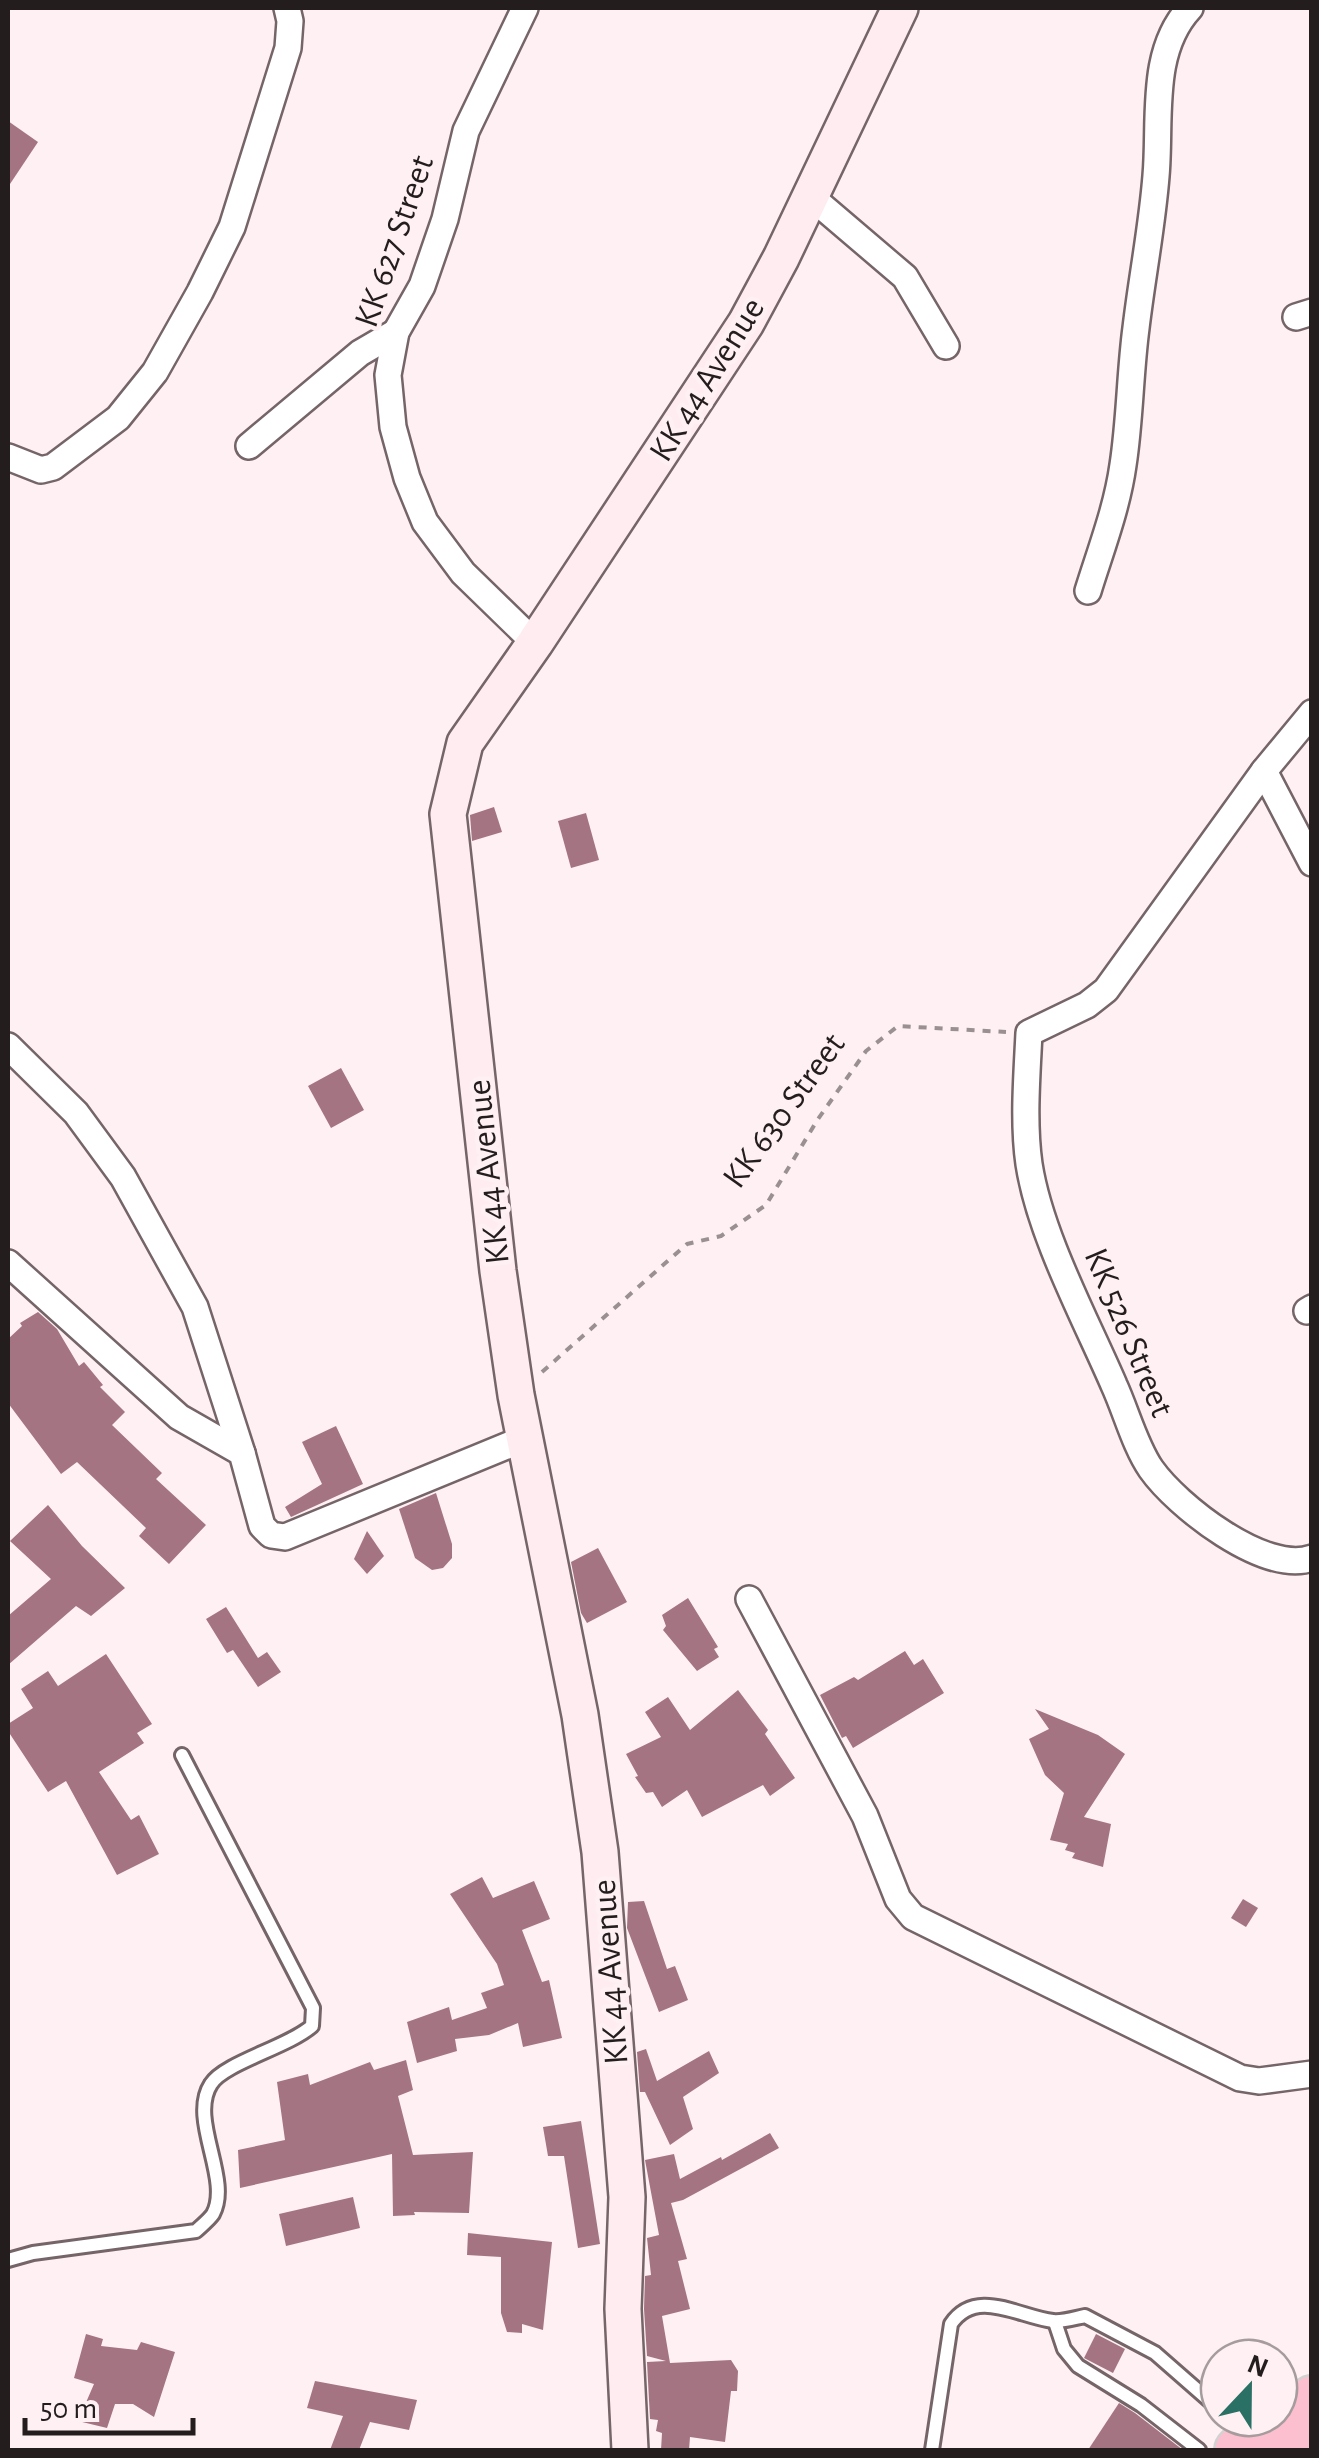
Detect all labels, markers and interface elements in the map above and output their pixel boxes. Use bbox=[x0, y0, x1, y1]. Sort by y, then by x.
street label: KK 627 Street bbox=[349, 151, 440, 332]
street label: KK 44 Avenue bbox=[643, 292, 771, 468]
street label: KK 630 Street bbox=[717, 1027, 852, 1195]
street label: KK 44 Avenue bbox=[461, 1078, 516, 1266]
street label: KK 526 Street bbox=[1077, 1243, 1180, 1422]
street label: KK 44 Avenue bbox=[587, 1878, 634, 2066]
north arrow bbox=[1199, 2338, 1299, 2438]
text: N bbox=[1243, 2350, 1272, 2383]
scale bar bbox=[25, 2373, 192, 2435]
text: 50 m bbox=[40, 2394, 97, 2424]

